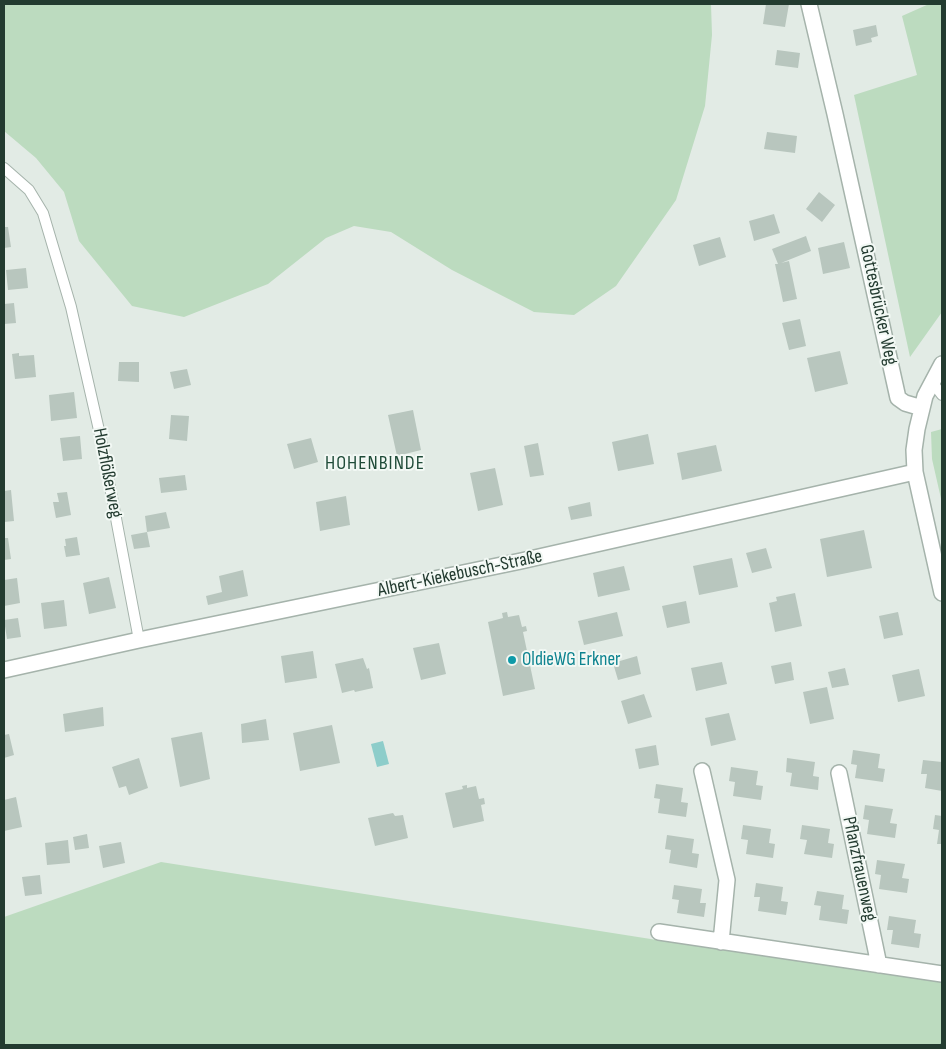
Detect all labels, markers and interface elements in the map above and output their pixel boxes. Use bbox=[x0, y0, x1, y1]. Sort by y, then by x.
street label: Gottesbrücker Weg bbox=[854, 243, 902, 367]
street label: Holzflößerweg bbox=[87, 426, 127, 520]
district label: HOHENBINDE bbox=[324, 452, 426, 476]
street label: Albert-Kiekebusch-Straße bbox=[376, 545, 544, 603]
place label: OldieWG Erkner bbox=[522, 649, 621, 671]
marker: OldieWG Erkner bbox=[506, 654, 518, 666]
street label: Pflanzfrauenweg bbox=[837, 815, 881, 923]

